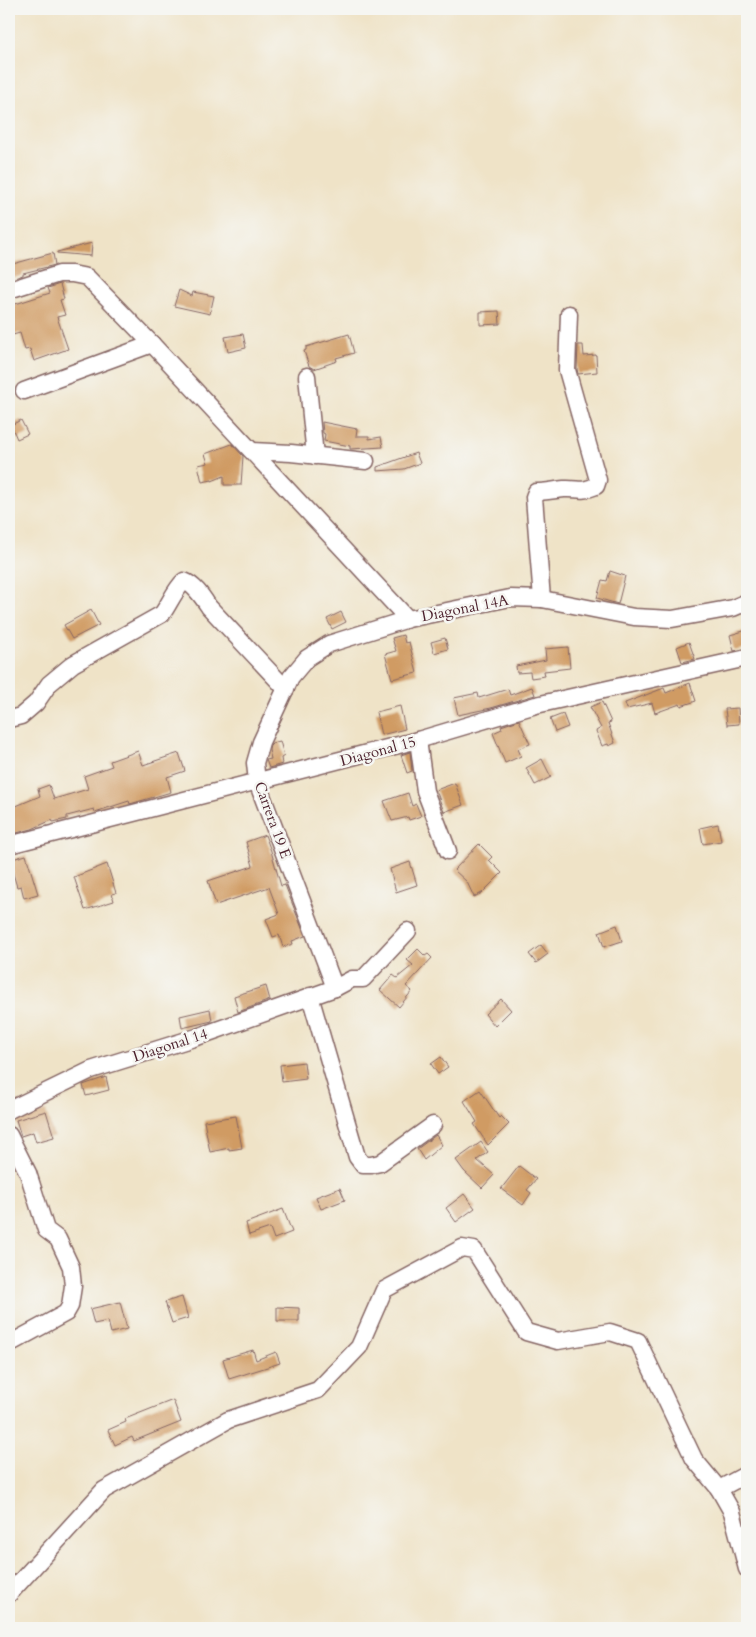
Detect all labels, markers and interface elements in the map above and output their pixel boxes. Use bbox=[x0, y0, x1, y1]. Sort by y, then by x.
street label: Diagonal 14A bbox=[420, 590, 511, 626]
street label: Diagonal 15 bbox=[338, 731, 418, 771]
street label: Carrera 19 E bbox=[250, 779, 296, 861]
street label: Diagonal 14 bbox=[130, 1023, 210, 1067]

